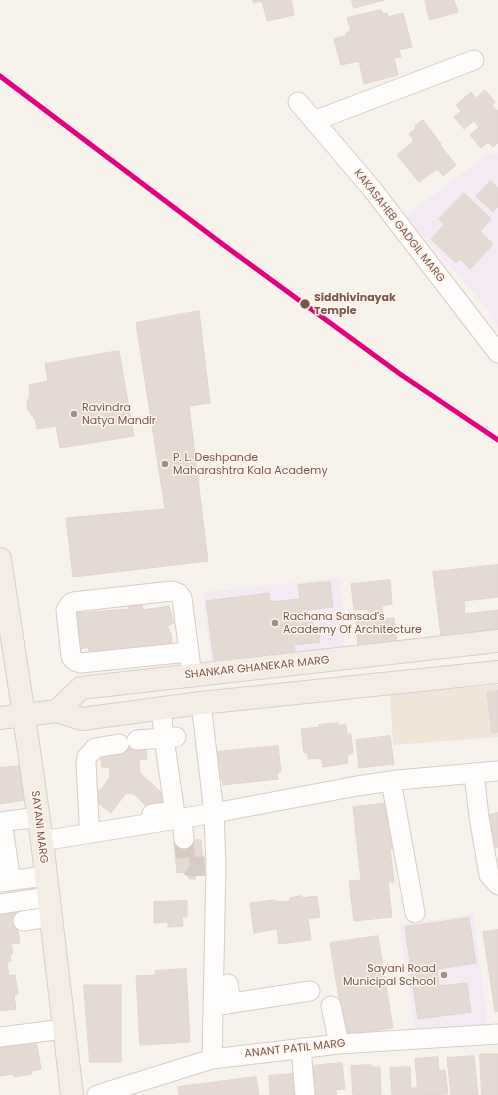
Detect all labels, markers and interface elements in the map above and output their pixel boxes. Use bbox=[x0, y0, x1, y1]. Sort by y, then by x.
street label: KAKASAHEB GADGIL MARG bbox=[351, 167, 447, 285]
place label: Siddhivinayak Temple bbox=[314, 291, 396, 317]
marker: Siddhivinayak Temple bbox=[298, 297, 312, 311]
place label: Ravindra Natya Mandir bbox=[82, 401, 156, 427]
marker: Ravindra Natya Mandir bbox=[69, 409, 79, 419]
place label: P. L. Deshpande Maharashtra Kala Academy bbox=[173, 451, 328, 477]
marker: P. L. Deshpande Maharashtra Kala Academy bbox=[160, 459, 170, 469]
place label: Rachana Sansad's Academy Of Architecture bbox=[283, 610, 422, 636]
marker: Rachana Sansad's Academy Of Architecture bbox=[270, 618, 280, 628]
street label: SHANKAR GHANEKAR MARG bbox=[184, 654, 330, 682]
street label: SAYANI MARG bbox=[28, 790, 50, 864]
place label: Sayani Road Municipal School bbox=[343, 962, 436, 988]
marker: Sayani Road Municipal School bbox=[439, 970, 449, 980]
street label: ANANT PATIL MARG bbox=[244, 1037, 346, 1061]

